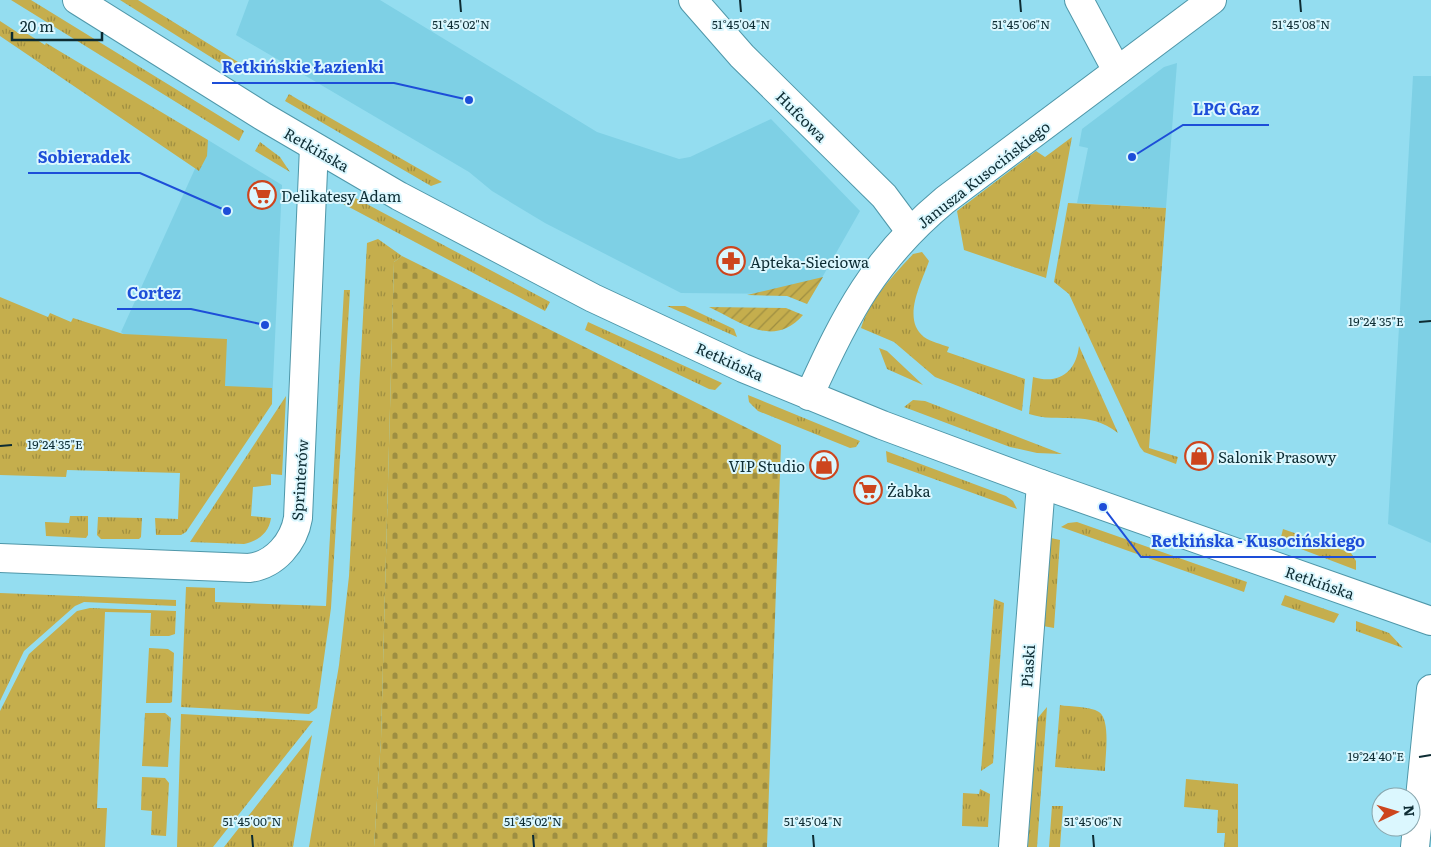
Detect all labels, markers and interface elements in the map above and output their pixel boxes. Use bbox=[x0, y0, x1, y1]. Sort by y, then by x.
scale bar bbox=[12, 10, 102, 42]
text: 20 m bbox=[20, 14, 54, 37]
text: 51°45'02"N bbox=[432, 15, 490, 33]
text: 51°45'04"N bbox=[712, 15, 770, 33]
text: 51°45'06"N bbox=[992, 15, 1050, 33]
text: 51°45'08"N bbox=[1272, 15, 1330, 33]
callout: Retkińskie Łazienki bbox=[212, 52, 394, 83]
text: Retkińskie Łazienki bbox=[222, 54, 384, 78]
street label: Hufcowa bbox=[771, 85, 834, 148]
callout: LPG Gaz bbox=[1183, 94, 1269, 125]
text: LPG Gaz bbox=[1193, 96, 1260, 120]
street label: Janusza Kusocińskiego bbox=[912, 115, 1055, 233]
street label: Retkińska bbox=[280, 121, 355, 177]
callout: Sobieradek bbox=[28, 142, 140, 173]
text: Sobieradek bbox=[38, 144, 130, 168]
supermarket icon: Delikatesy Adam bbox=[247, 180, 277, 210]
place label: Delikatesy Adam bbox=[281, 184, 402, 207]
pharmacy icon: Apteka-Sieciowa bbox=[716, 246, 746, 276]
place label: Apteka-Sieciowa bbox=[750, 250, 870, 273]
callout: Cortez bbox=[117, 278, 191, 309]
text: Cortez bbox=[127, 280, 181, 304]
text: 19°24'35"E bbox=[1348, 312, 1404, 330]
street label: Retkińska bbox=[692, 336, 768, 387]
text: 19°24'35"E bbox=[27, 435, 83, 453]
street label: Sprinterów bbox=[285, 438, 313, 522]
shop icon: Salonik Prasowy bbox=[1184, 441, 1214, 471]
place label: Salonik Prasowy bbox=[1218, 445, 1337, 468]
shop icon: VIP Studio bbox=[809, 450, 839, 480]
place label: VIP Studio bbox=[729, 454, 805, 477]
supermarket icon: Żabka bbox=[853, 475, 883, 505]
place label: Żabka bbox=[887, 479, 932, 502]
callout: Retkińska - Kusocińskiego bbox=[1141, 526, 1376, 557]
text: Retkińska - Kusocińskiego bbox=[1151, 528, 1365, 552]
street label: Retkińska bbox=[1282, 559, 1359, 605]
street label: Piaski bbox=[1014, 644, 1040, 688]
text: 19°24'40"E bbox=[1348, 747, 1405, 765]
north arrow bbox=[1371, 787, 1421, 837]
text: N bbox=[1399, 804, 1420, 818]
text: 51°45'00"N bbox=[223, 812, 281, 830]
text: 51°45'02"N bbox=[504, 812, 562, 830]
text: 51°45'04"N bbox=[784, 812, 842, 830]
text: 51°45'06"N bbox=[1064, 812, 1122, 830]

